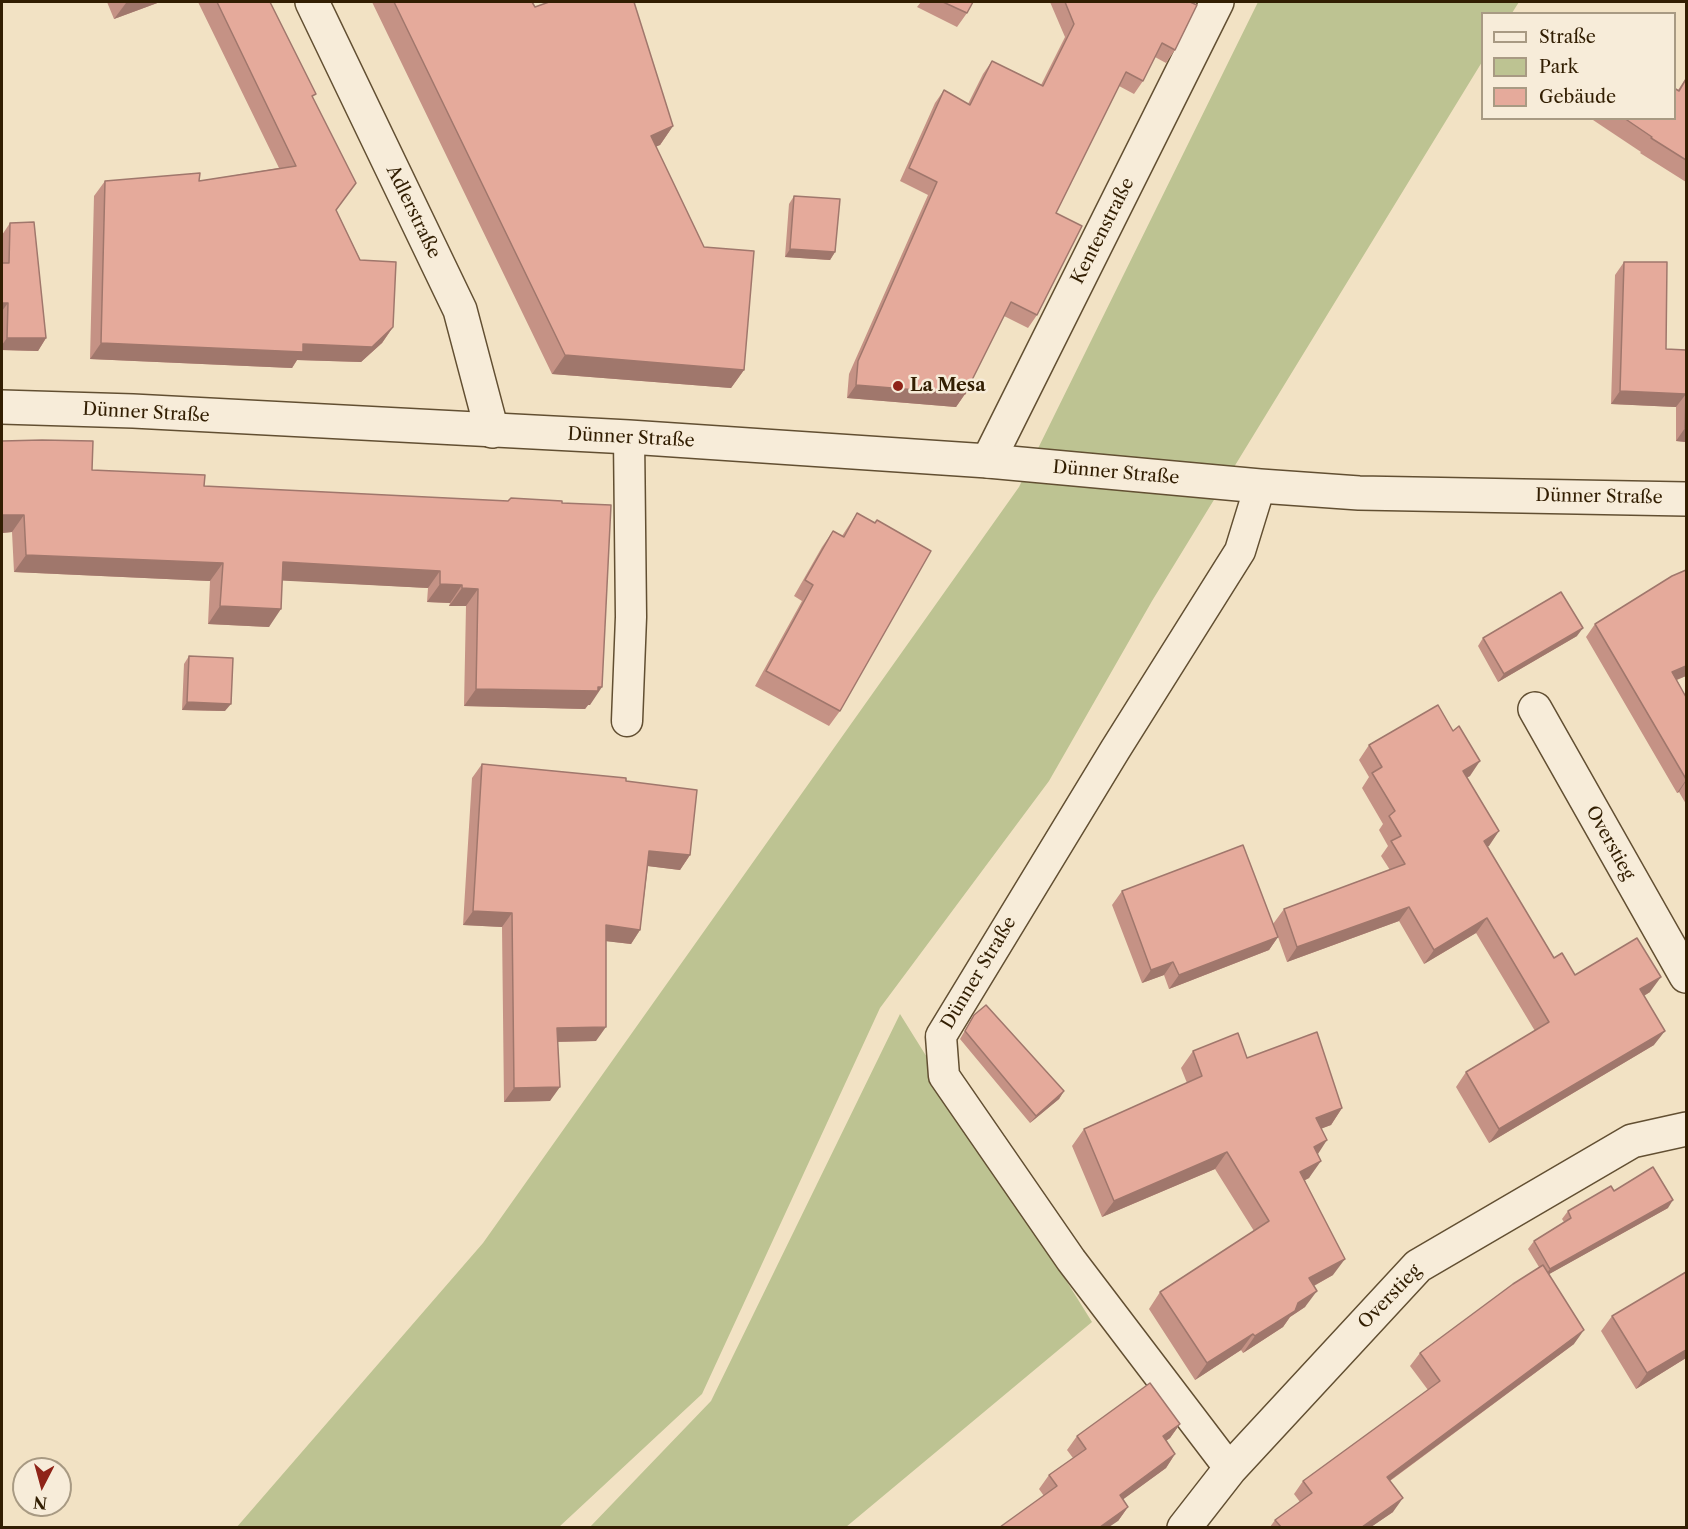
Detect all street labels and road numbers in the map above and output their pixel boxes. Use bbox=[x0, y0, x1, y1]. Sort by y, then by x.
street label: Adlerstraße bbox=[381, 162, 445, 262]
street label: Kentenstraße bbox=[1067, 174, 1139, 288]
street label: Dünner Straße bbox=[82, 399, 210, 427]
street label: Dünner Straße bbox=[567, 424, 695, 452]
street label: Dünner Straße bbox=[1052, 457, 1180, 489]
street label: Dünner Straße bbox=[1535, 485, 1663, 509]
street label: Overstieg bbox=[1581, 802, 1639, 884]
street label: Dünner Straße bbox=[937, 913, 1021, 1033]
street label: Overstieg bbox=[1354, 1260, 1426, 1334]

